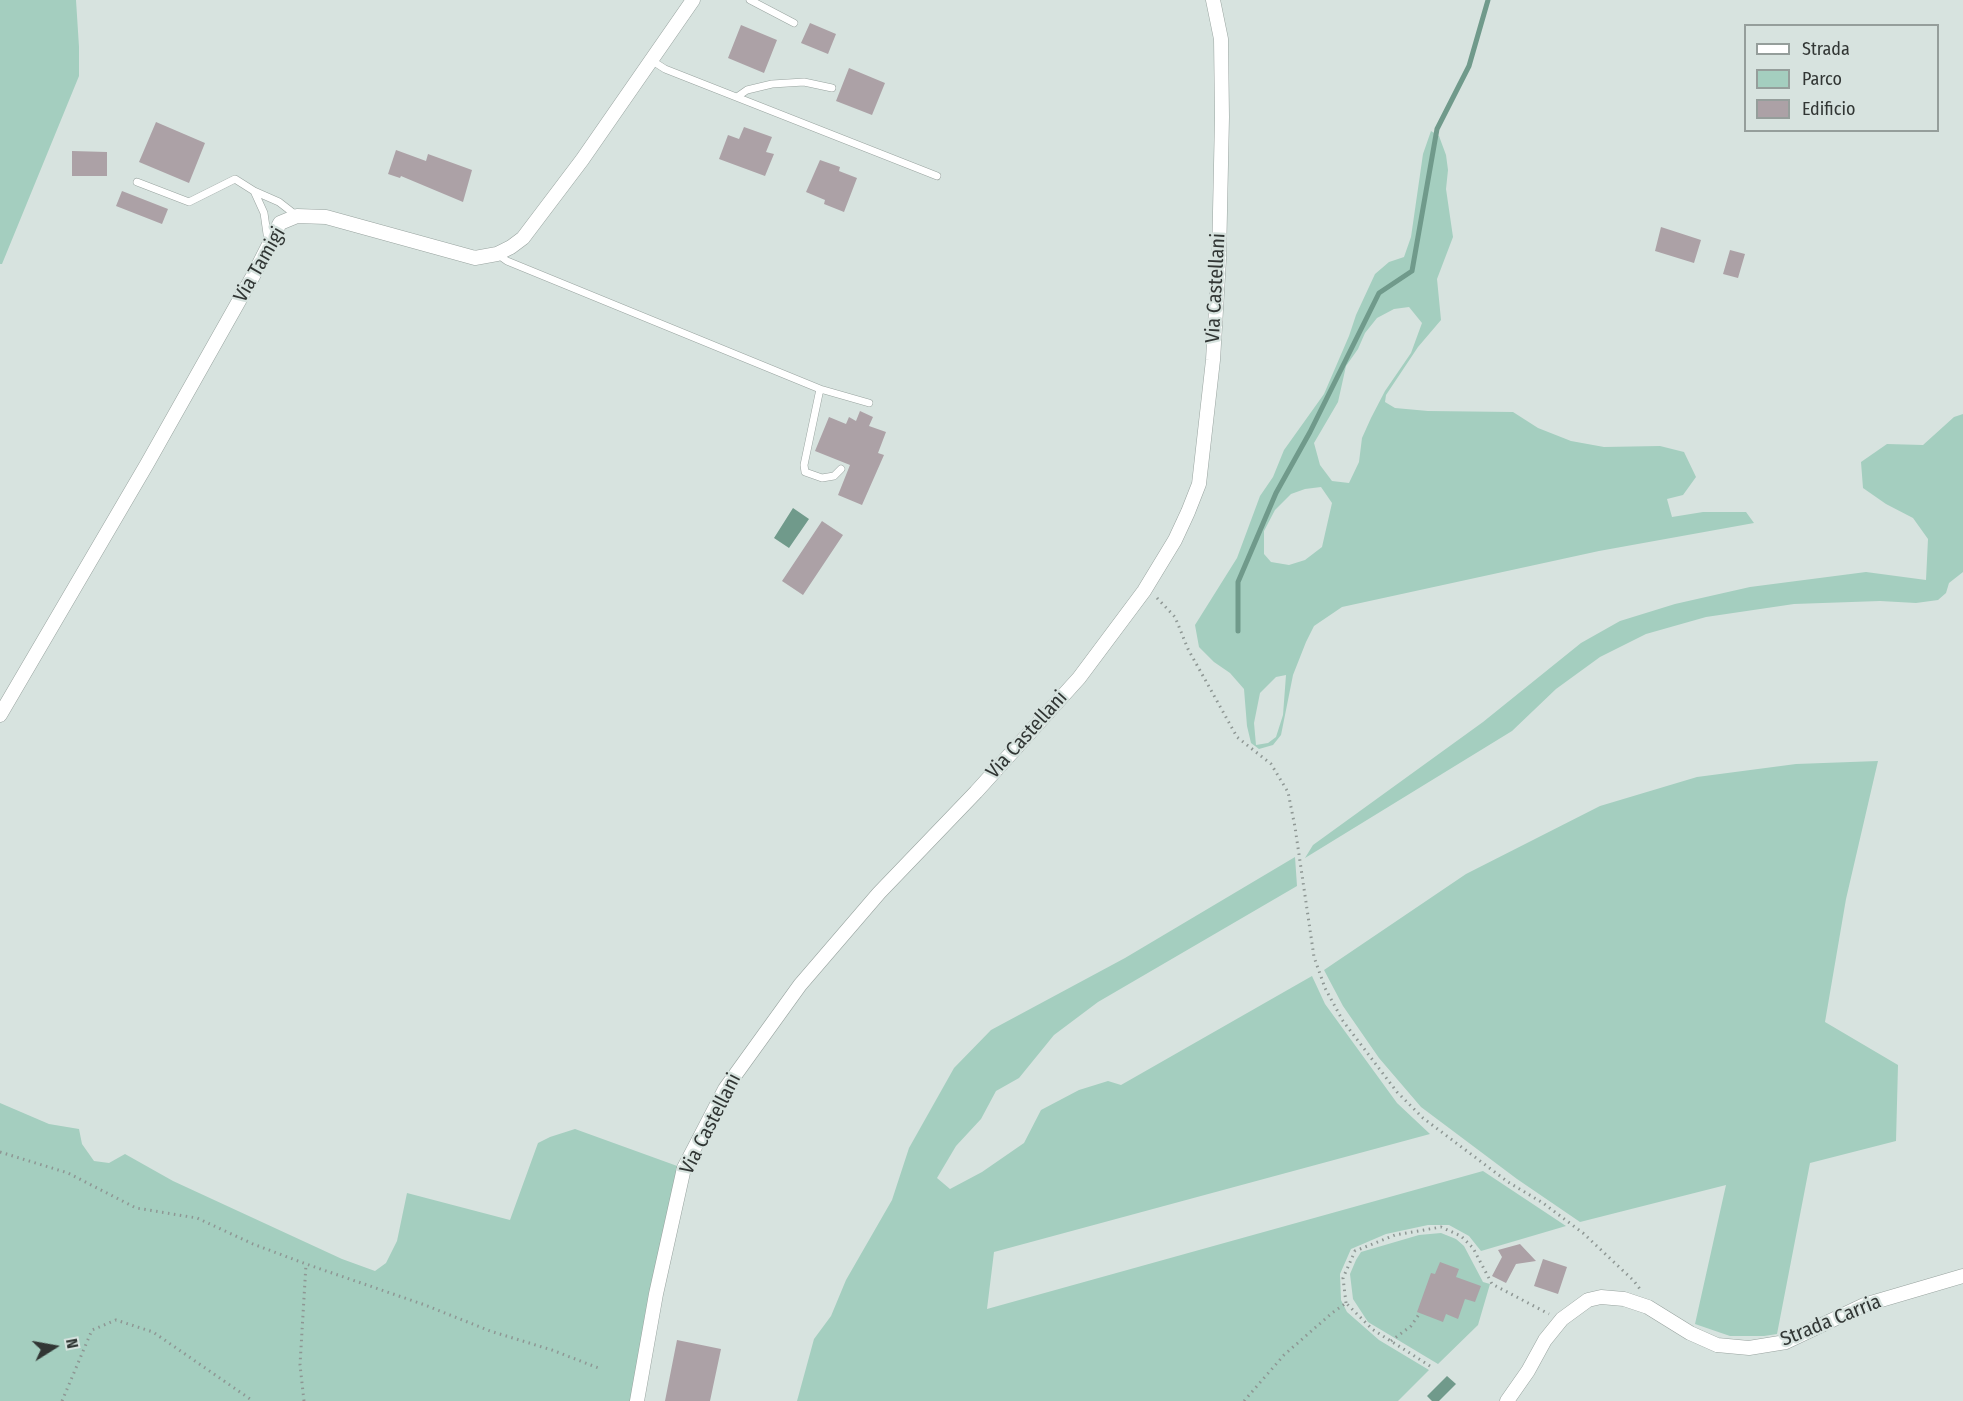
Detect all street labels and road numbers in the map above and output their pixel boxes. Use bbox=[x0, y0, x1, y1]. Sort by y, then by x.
street label: Via Tamigi bbox=[229, 223, 291, 307]
street label: Via Castellani bbox=[1201, 233, 1231, 343]
street label: Via Castellani bbox=[981, 686, 1073, 784]
street label: Via Castellani bbox=[675, 1070, 747, 1178]
street label: Strada Carria bbox=[1777, 1290, 1885, 1352]

